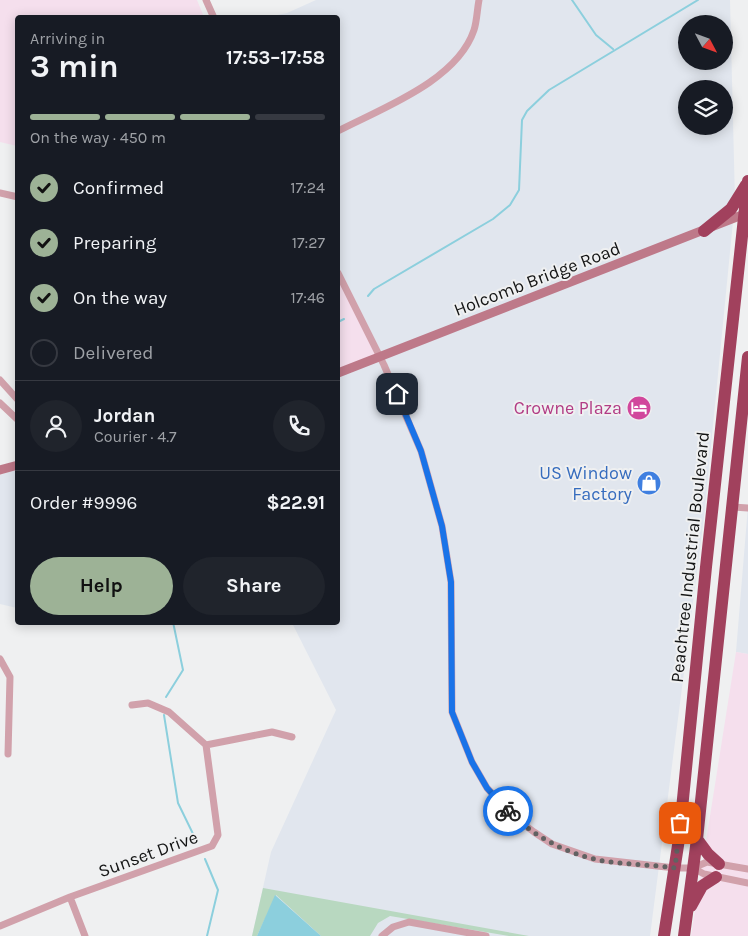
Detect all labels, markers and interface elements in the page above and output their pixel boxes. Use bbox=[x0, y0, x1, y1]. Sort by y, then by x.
north arrow bbox=[678, 15, 732, 70]
map controls bbox=[678, 15, 733, 135]
text: Arriving in bbox=[30, 29, 105, 48]
text: 17:53–17:58 bbox=[226, 47, 325, 69]
text: 3 min bbox=[30, 48, 119, 85]
button: layers bbox=[678, 80, 733, 135]
text: On the way · 450 m bbox=[30, 128, 166, 147]
icon: check bbox=[30, 174, 58, 202]
text: Confirmed bbox=[73, 177, 164, 199]
text: 17:24 bbox=[290, 178, 325, 197]
icon: check bbox=[30, 229, 58, 257]
text: Preparing bbox=[73, 232, 156, 254]
text: 17:27 bbox=[292, 233, 325, 252]
street label: Holcomb Bridge Road bbox=[451, 237, 623, 321]
icon: check bbox=[30, 284, 58, 312]
text: On the way bbox=[73, 287, 167, 309]
text: 17:46 bbox=[290, 288, 325, 307]
text: Delivered bbox=[73, 342, 153, 364]
pin bbox=[376, 373, 418, 415]
icon: home bbox=[383, 380, 411, 408]
hotel icon: Crowne Plaza bbox=[626, 395, 652, 421]
place label: Crowne Plaza bbox=[514, 397, 622, 419]
button: person bbox=[30, 400, 82, 452]
button: phone bbox=[273, 400, 325, 452]
text: Jordan bbox=[94, 405, 155, 427]
text: Courier · 4.7 bbox=[94, 427, 177, 446]
street label: Peachtree Industrial Boulevard bbox=[666, 430, 714, 684]
place label: US Window Factory bbox=[539, 462, 633, 505]
shop icon: US Window Factory bbox=[636, 470, 662, 496]
text: Order #9996 bbox=[30, 492, 137, 514]
text: $22.91 bbox=[266, 492, 325, 514]
button: Help bbox=[30, 557, 173, 615]
button: Share bbox=[183, 557, 325, 615]
courier bbox=[483, 786, 533, 836]
icon: bike bbox=[494, 797, 522, 825]
pin bbox=[659, 802, 701, 844]
icon: bag bbox=[666, 809, 694, 837]
street label: Sunset Drive bbox=[95, 826, 201, 882]

